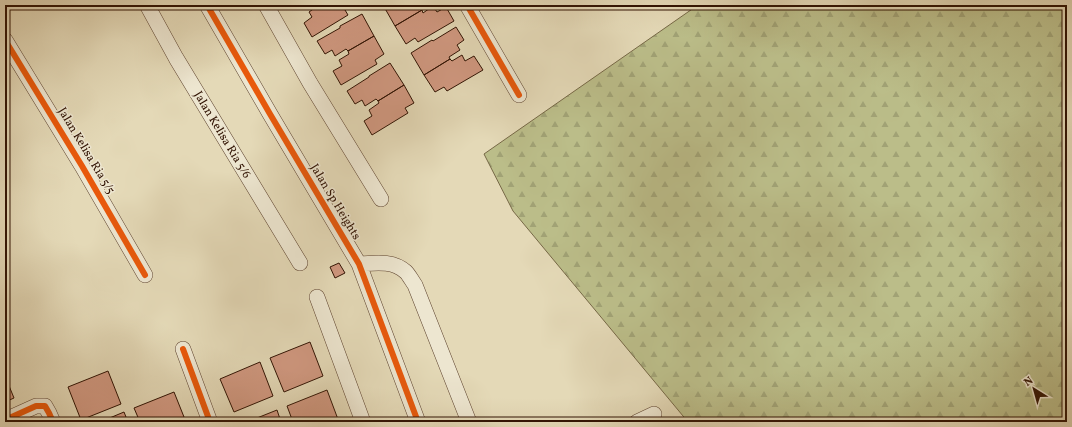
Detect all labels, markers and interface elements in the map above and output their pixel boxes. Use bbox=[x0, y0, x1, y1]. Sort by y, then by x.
street label: Jalan Kelisa Ria 5/6 bbox=[190, 88, 254, 182]
street label: Jalan Kelisa Ria 5/5 bbox=[54, 105, 118, 198]
street label: Jalan Sp Heights bbox=[306, 161, 364, 243]
north arrow bbox=[1014, 369, 1054, 409]
text: N bbox=[1021, 374, 1037, 391]

